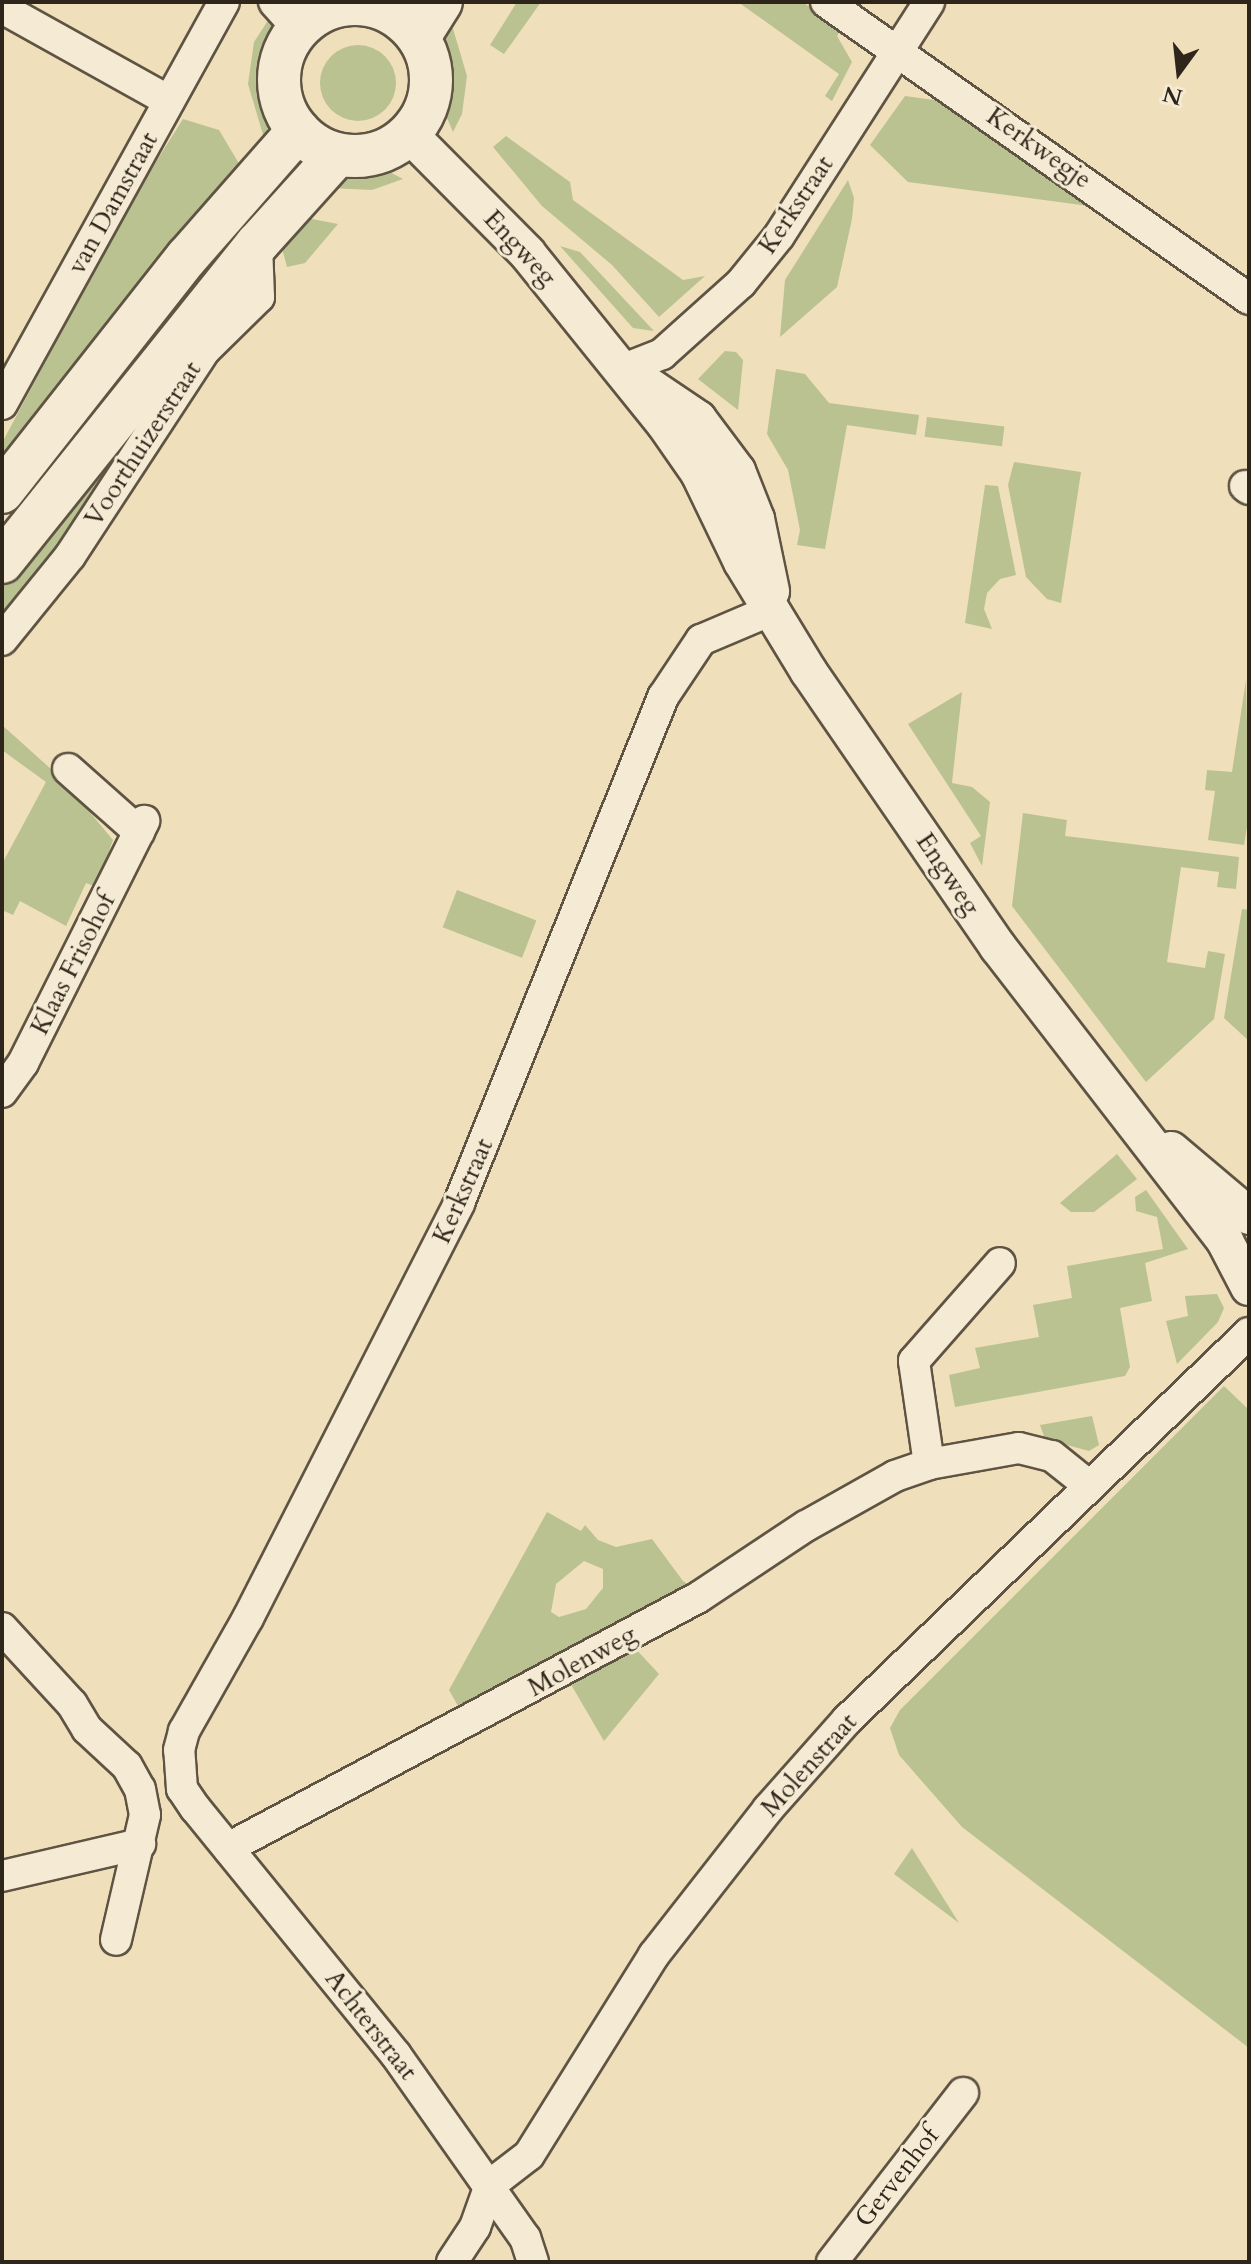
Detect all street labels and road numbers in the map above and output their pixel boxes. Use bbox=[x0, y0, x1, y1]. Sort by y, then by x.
street label: Kerkwegje bbox=[981, 101, 1097, 195]
street label: van Damstraat bbox=[61, 127, 165, 279]
street label: Kerkstraat bbox=[752, 150, 840, 260]
street label: Engweg bbox=[477, 203, 563, 293]
street label: Voorthuizerstraat bbox=[78, 356, 208, 532]
street label: Engweg bbox=[909, 827, 987, 921]
street label: Klaas Frisohof bbox=[24, 888, 122, 1040]
street label: Kerkstraat bbox=[426, 1134, 500, 1248]
street label: Molenweg bbox=[522, 1619, 642, 1703]
street label: Molenstraat bbox=[754, 1707, 864, 1823]
street label: Achterstraat bbox=[318, 1964, 424, 2086]
street label: Gervenhof bbox=[848, 2121, 946, 2233]

